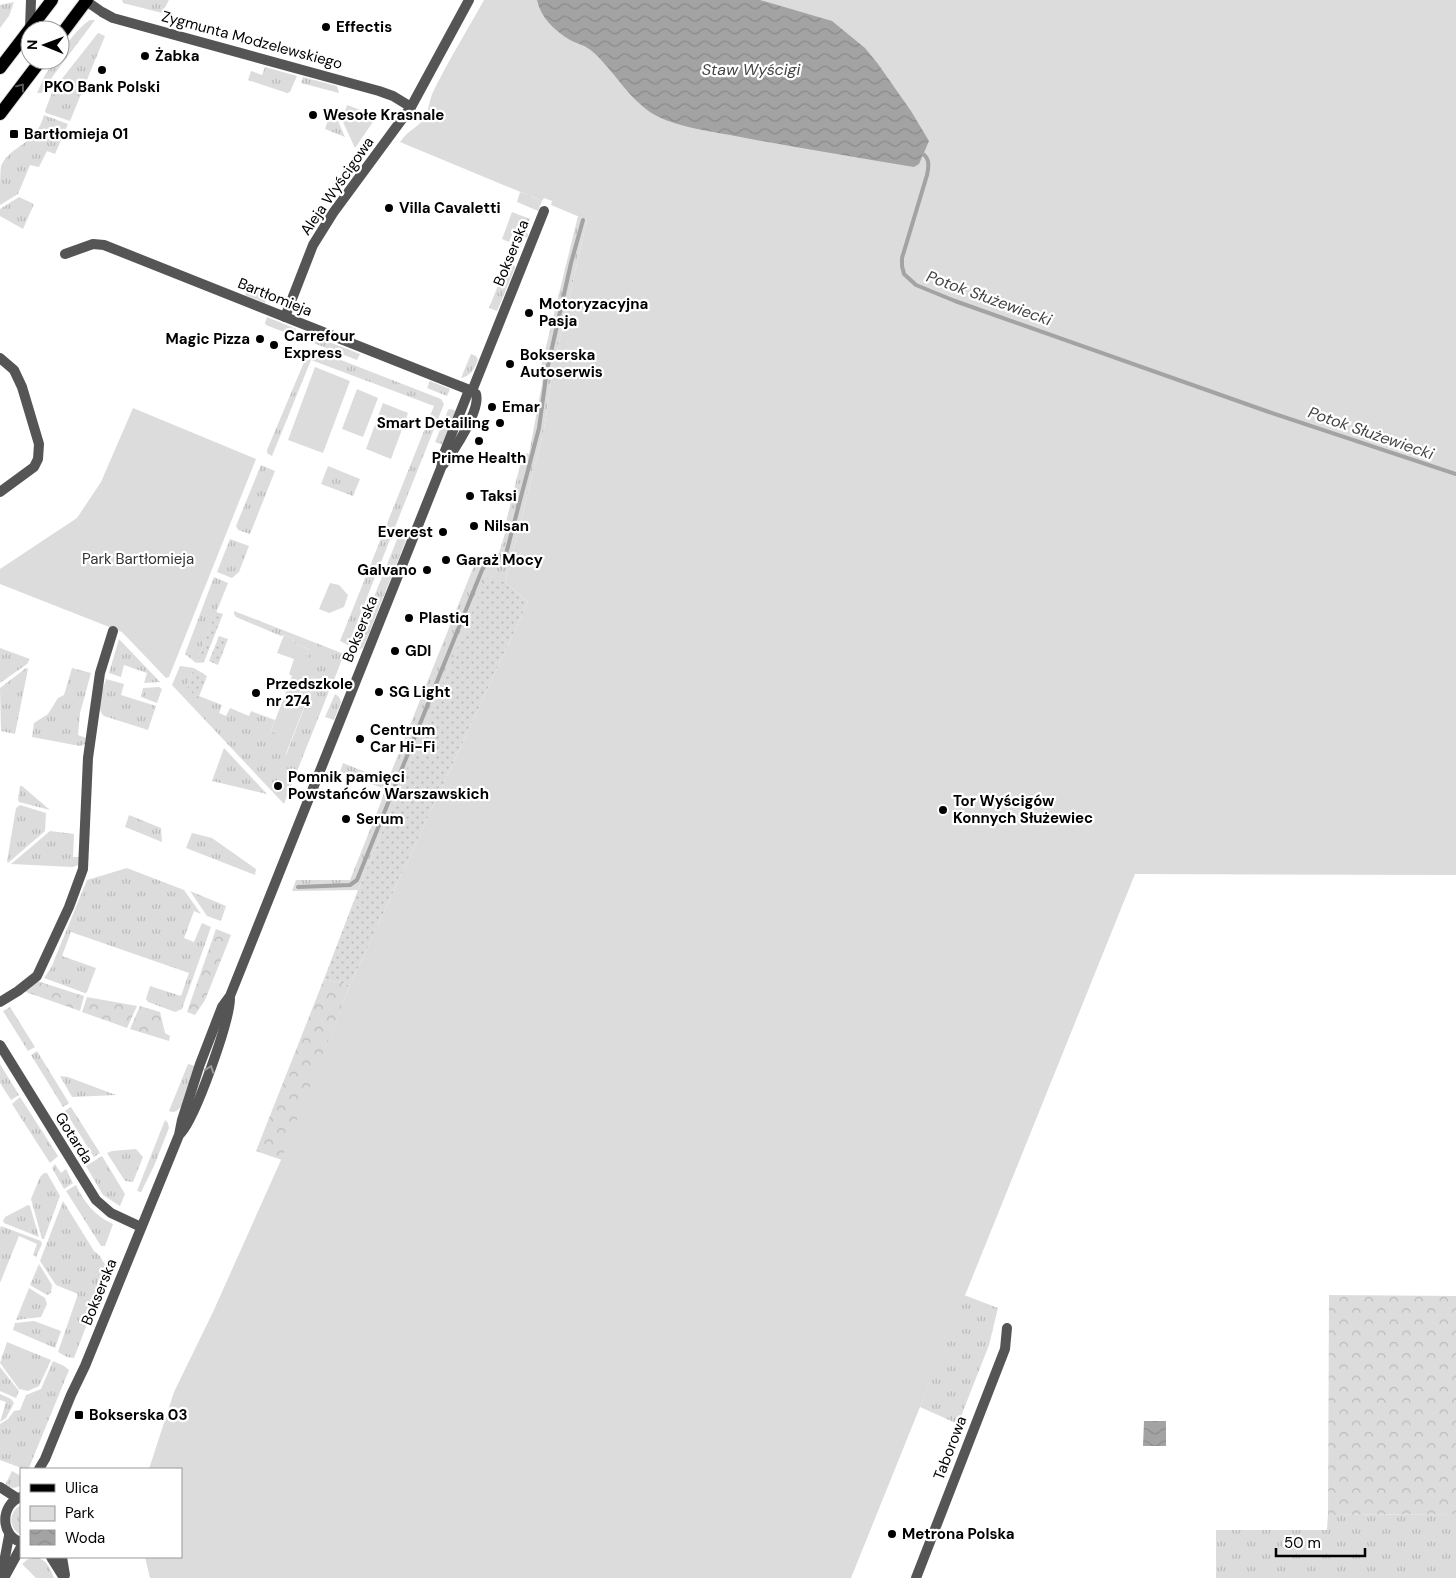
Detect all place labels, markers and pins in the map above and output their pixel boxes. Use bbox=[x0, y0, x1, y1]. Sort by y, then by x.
place label: Effectis bbox=[336, 17, 392, 37]
marker: Effectis bbox=[320, 21, 332, 33]
place label: Żabka bbox=[155, 46, 199, 66]
marker: Żabka bbox=[139, 50, 151, 62]
marker: PKO Bank Polski bbox=[96, 64, 108, 76]
place label: PKO Bank Polski bbox=[44, 77, 160, 97]
place label: Wesołe Krasnale bbox=[323, 105, 444, 125]
marker: Wesołe Krasnale bbox=[307, 109, 319, 121]
place label: Bartłomieja 01 bbox=[24, 124, 128, 144]
marker: Bartłomieja 01 bbox=[8, 128, 20, 140]
place label: Villa Cavaletti bbox=[399, 198, 501, 218]
marker: Villa Cavaletti bbox=[383, 202, 395, 214]
place label: Motoryzacyjna Pasja bbox=[539, 294, 648, 331]
marker: Motoryzacyjna Pasja bbox=[523, 307, 535, 319]
place label: Carrefour Express bbox=[284, 326, 355, 363]
place label: Magic Pizza bbox=[165, 329, 250, 349]
marker: Magic Pizza bbox=[254, 333, 266, 345]
marker: Carrefour Express bbox=[268, 339, 280, 351]
place label: Bokserska Autoserwis bbox=[520, 345, 603, 382]
marker: Bokserska Autoserwis bbox=[504, 358, 516, 370]
place label: Emar bbox=[502, 397, 540, 417]
marker: Emar bbox=[486, 401, 498, 413]
place label: Smart Detailing bbox=[377, 413, 490, 433]
marker: Smart Detailing bbox=[494, 417, 506, 429]
marker: Prime Health bbox=[473, 435, 485, 447]
place label: Prime Health bbox=[432, 448, 526, 468]
place label: Taksi bbox=[480, 486, 517, 506]
marker: Taksi bbox=[464, 490, 476, 502]
place label: Nilsan bbox=[484, 516, 529, 536]
marker: Nilsan bbox=[468, 520, 480, 532]
place label: Everest bbox=[378, 522, 433, 542]
marker: Everest bbox=[437, 526, 449, 538]
place label: Garaż Mocy bbox=[456, 550, 543, 570]
marker: Garaż Mocy bbox=[440, 554, 452, 566]
place label: Galvano bbox=[357, 560, 417, 580]
marker: Galvano bbox=[421, 564, 433, 576]
place label: Plastiq bbox=[419, 608, 469, 628]
marker: Plastiq bbox=[403, 612, 415, 624]
place label: GDI bbox=[405, 641, 431, 661]
marker: GDI bbox=[389, 645, 401, 657]
place label: Przedszkole nr 274 bbox=[266, 674, 353, 711]
place label: SG Light bbox=[389, 682, 450, 702]
marker: SG Light bbox=[373, 686, 385, 698]
marker: Przedszkole nr 274 bbox=[250, 687, 262, 699]
place label: Centrum Car Hi-Fi bbox=[370, 720, 435, 757]
marker: Centrum Car Hi-Fi bbox=[354, 733, 366, 745]
place label: Pomnik pamięci Powstańców Warszawskich bbox=[288, 767, 489, 804]
marker: Pomnik pamięci Powstańców Warszawskich bbox=[272, 780, 284, 792]
place label: Tor Wyścigów Konnych Służewiec bbox=[953, 791, 1093, 828]
marker: Tor Wyścigów Konnych Służewiec bbox=[937, 804, 949, 816]
place label: Serum bbox=[356, 809, 404, 829]
marker: Serum bbox=[340, 813, 352, 825]
place label: Bokserska 03 bbox=[89, 1405, 187, 1425]
marker: Bokserska 03 bbox=[73, 1409, 85, 1421]
place label: Metrona Polska bbox=[902, 1524, 1015, 1544]
marker: Metrona Polska bbox=[886, 1528, 898, 1540]

